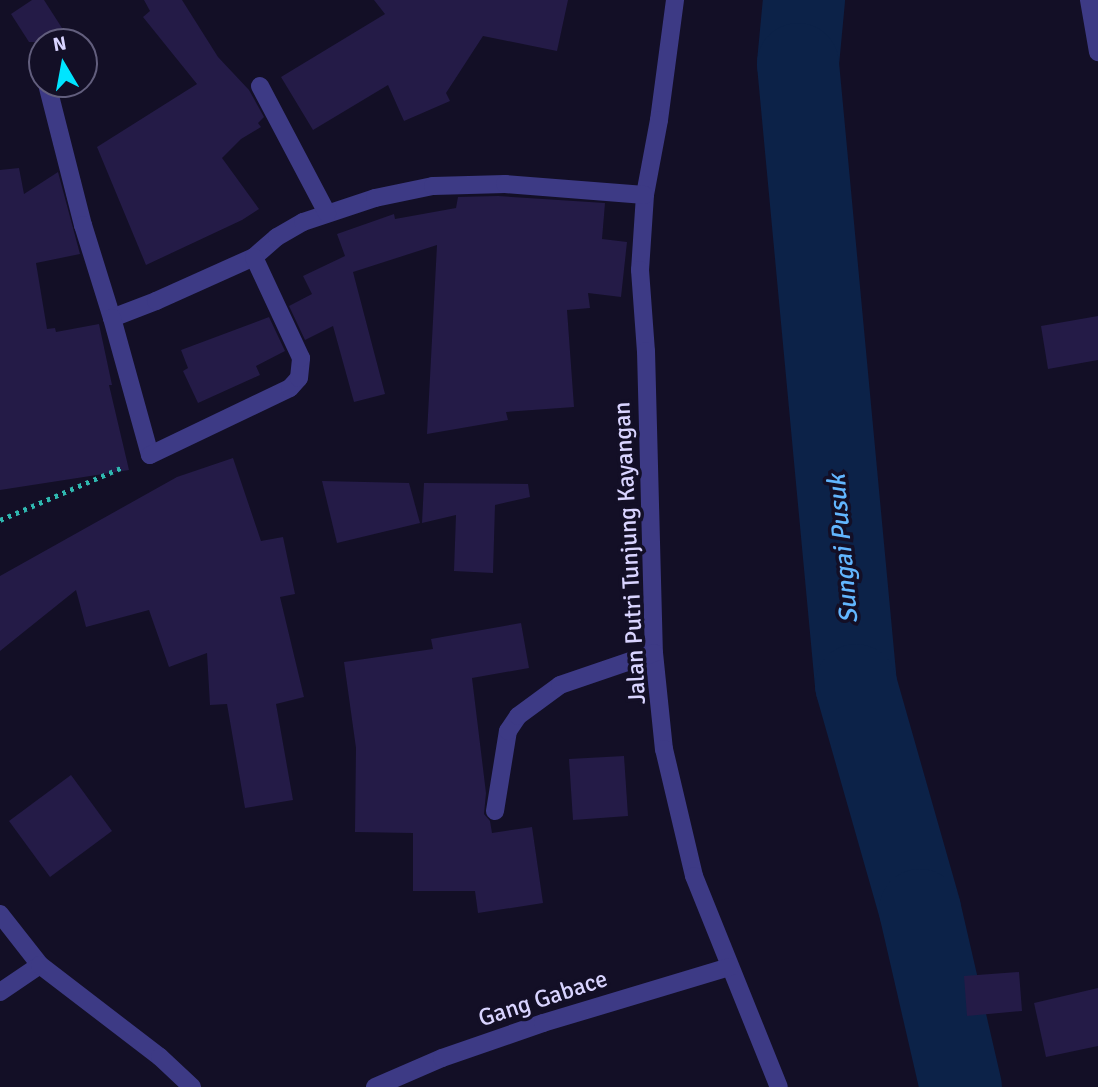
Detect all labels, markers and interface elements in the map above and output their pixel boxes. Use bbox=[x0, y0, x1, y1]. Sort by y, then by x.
north arrow bbox=[28, 28, 98, 98]
text: N bbox=[51, 31, 68, 57]
street label: Jalan Putri Tunjung Kayangan bbox=[608, 401, 652, 705]
water label: Sungai Pusuk bbox=[822, 473, 866, 625]
street label: Gang Gabace bbox=[475, 965, 611, 1033]

